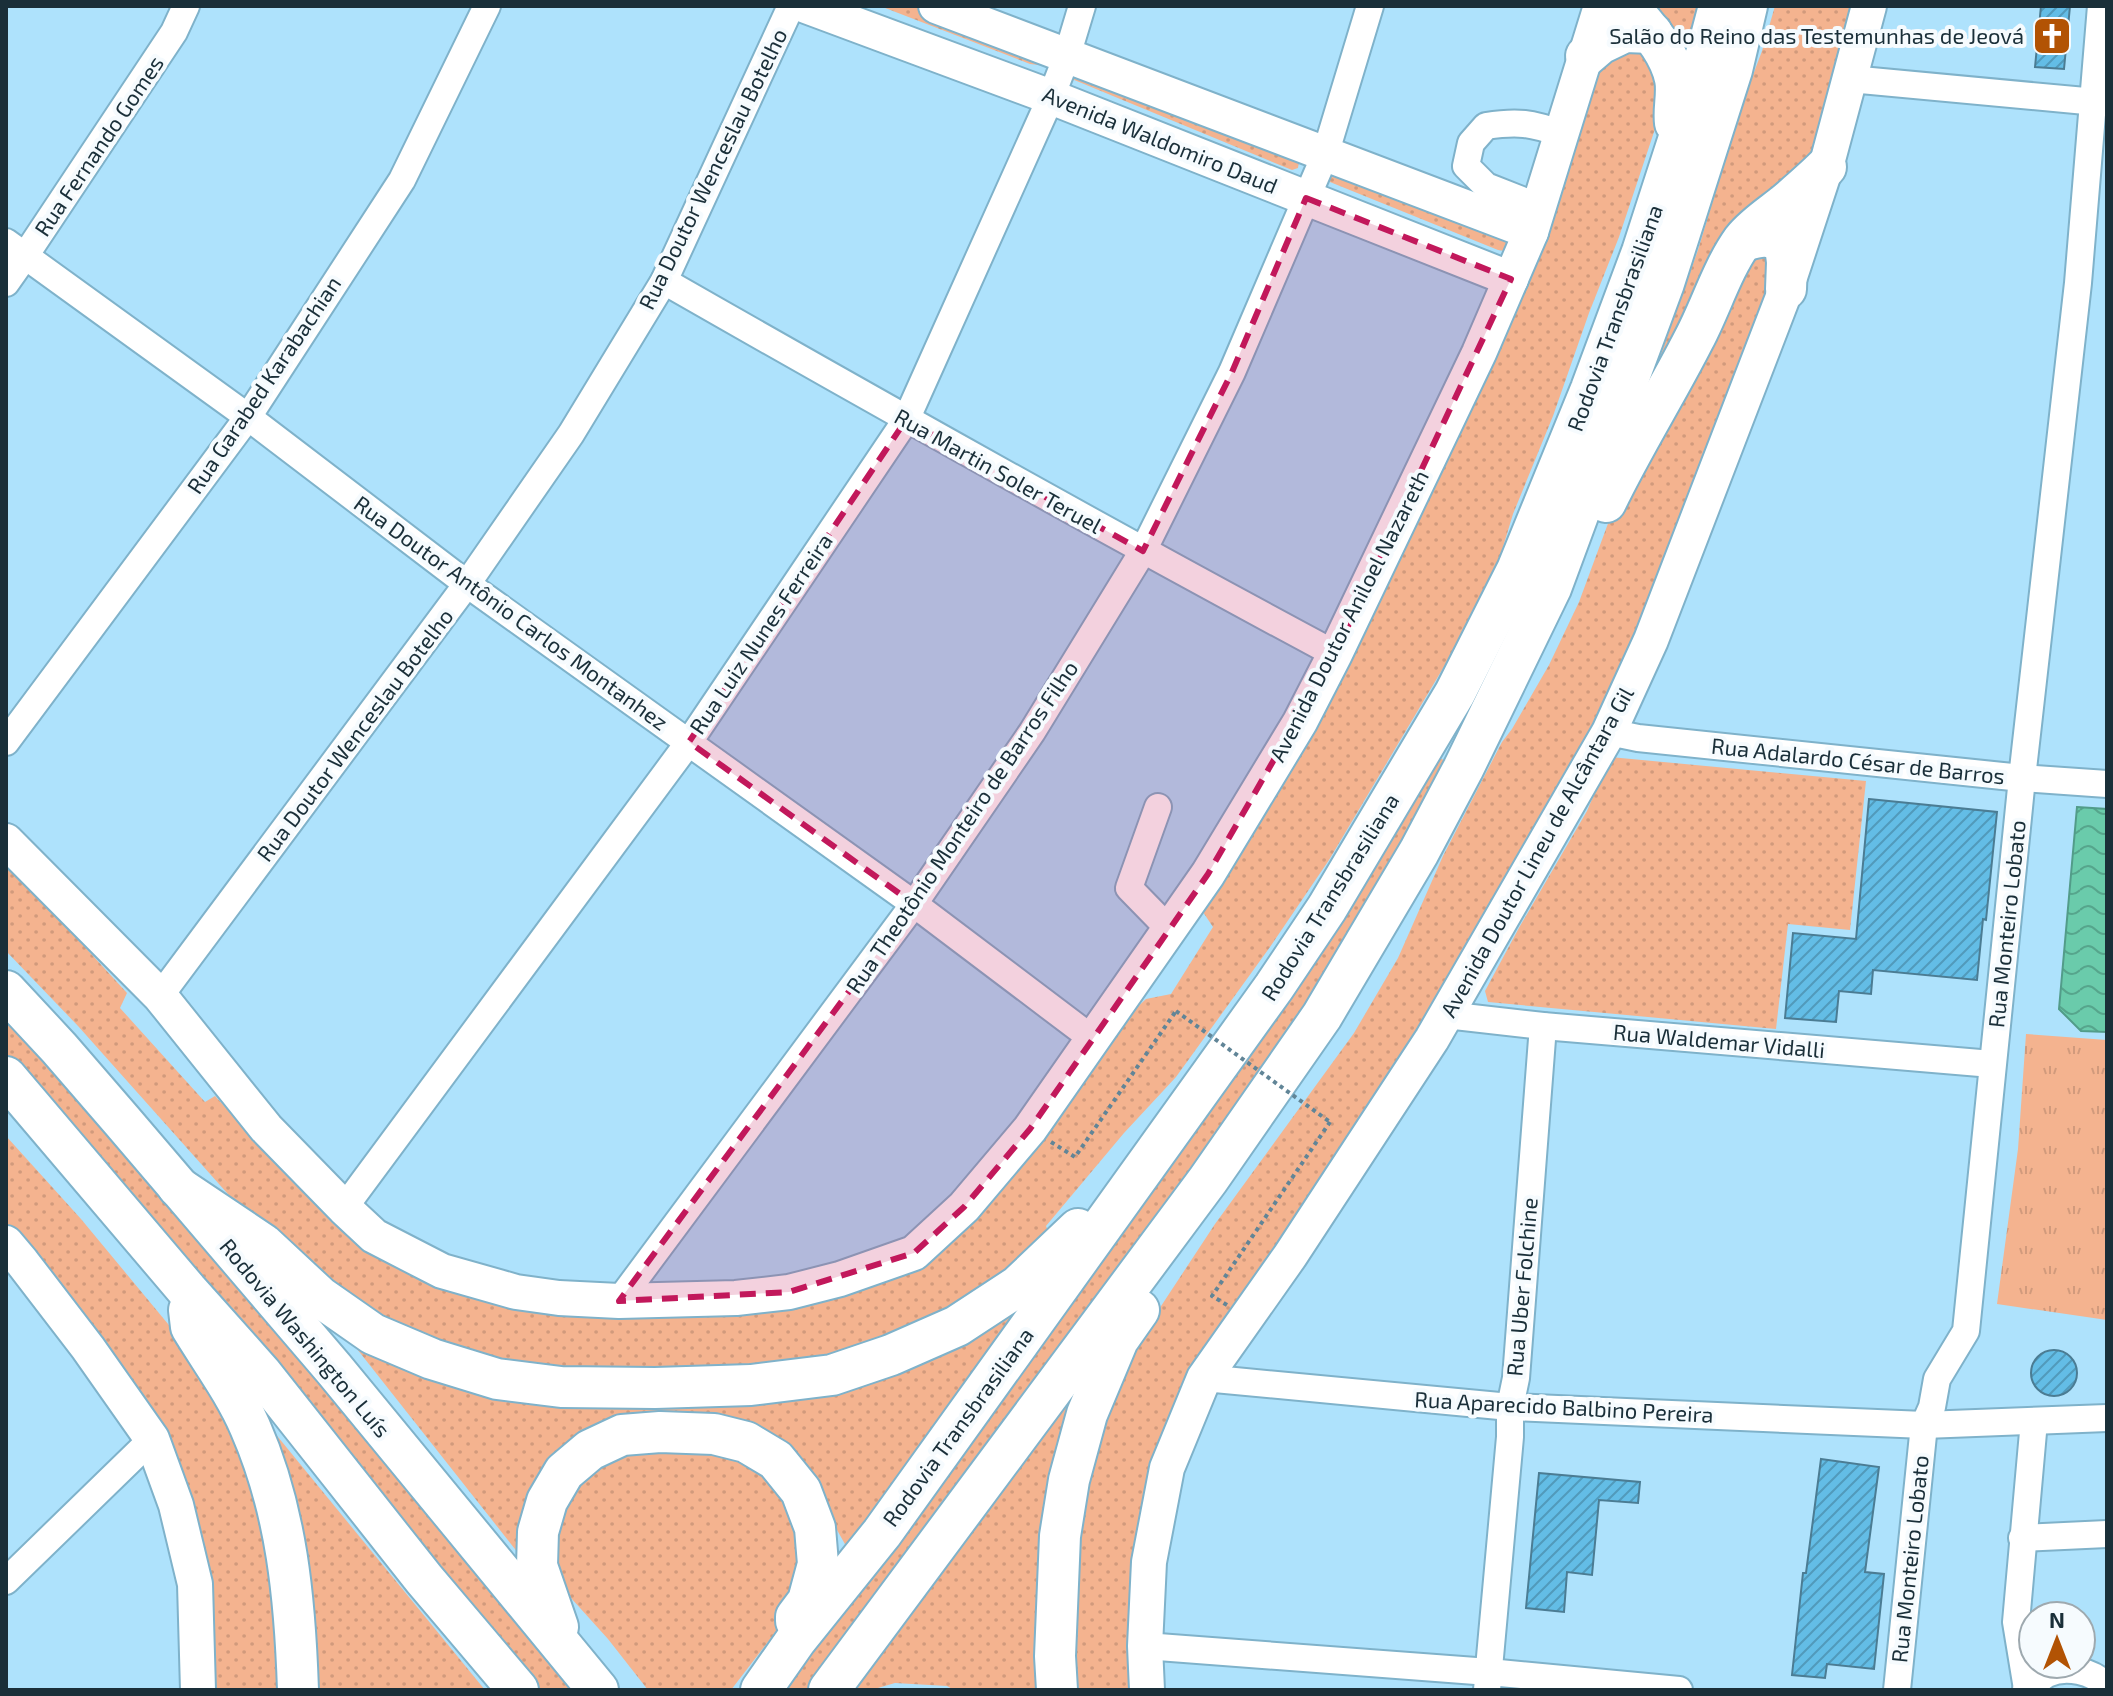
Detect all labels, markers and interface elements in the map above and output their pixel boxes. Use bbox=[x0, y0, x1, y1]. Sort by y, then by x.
church icon: Salão do Reino das Testemunhas de Jeová bbox=[2031, 15, 2073, 57]
place label: Salão do Reino das Testemunhas de Jeová bbox=[1609, 22, 2024, 48]
street label: Rua Doutor Wenceslau Botelho bbox=[633, 24, 792, 313]
street label: Rua Fernando Gomes bbox=[28, 51, 168, 240]
street label: Avenida Waldomiro Daud bbox=[1039, 80, 1282, 198]
street label: Rodovia Transbrasiliana bbox=[1561, 201, 1667, 434]
street label: Rua Garabed Karabachian bbox=[181, 271, 346, 498]
street label: Rua Martin Soler Teruel bbox=[890, 402, 1107, 538]
street label: Avenida Doutor Aniloel Nazareth bbox=[1263, 465, 1433, 766]
street label: Rua Doutor Antônio Carlos Montanhez bbox=[350, 490, 674, 735]
street label: Rua Luiz Nunes Ferreira bbox=[683, 528, 837, 739]
street label: Rua Doutor Wenceslau Botelho bbox=[251, 603, 458, 866]
street label: Rua Theotônio Monteiro de Barros Filho bbox=[840, 655, 1082, 998]
street label: Avenida Doutor Lineu de Alcântara Gil bbox=[1434, 681, 1638, 1021]
street label: Rua Adalardo César de Barros bbox=[1710, 732, 2006, 788]
street label: Rodovia Transbrasiliana bbox=[1255, 788, 1404, 1005]
street label: Rua Monteiro Lobato bbox=[1982, 819, 2030, 1029]
street label: Rua Waldemar Vidalli bbox=[1612, 1018, 1826, 1062]
street label: Rua Uber Folchine bbox=[1500, 1196, 1542, 1377]
street label: Rodovia Washington Luís bbox=[215, 1233, 396, 1442]
street label: Rodovia Transbrasiliana bbox=[876, 1322, 1038, 1531]
street label: Rua Aparecido Balbino Pereira bbox=[1414, 1385, 1714, 1427]
street label: Rua Monteiro Lobato bbox=[1885, 1454, 1933, 1664]
north arrow bbox=[2017, 1600, 2097, 1680]
text: N bbox=[2049, 1606, 2065, 1632]

